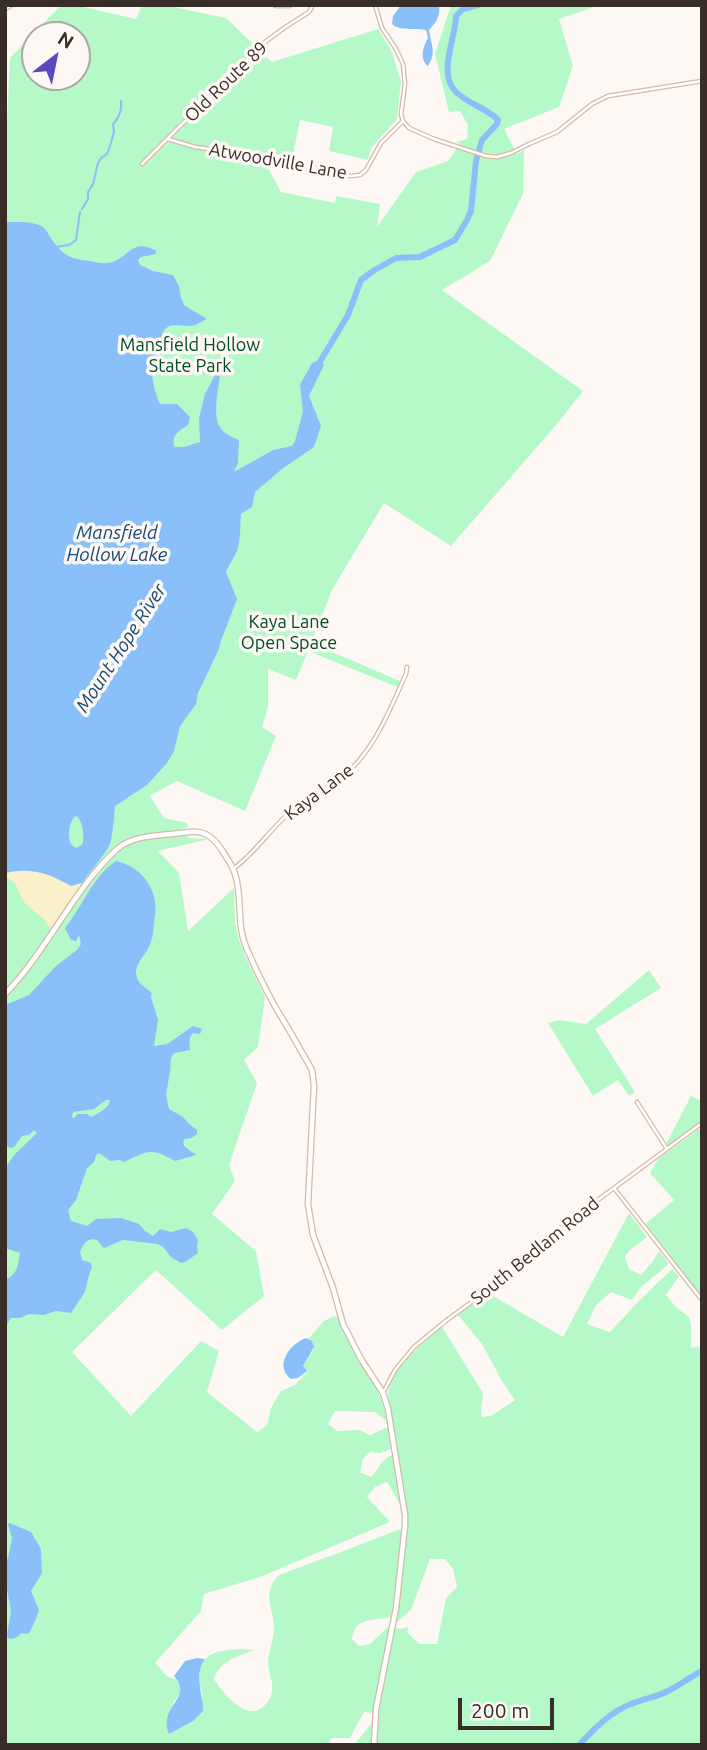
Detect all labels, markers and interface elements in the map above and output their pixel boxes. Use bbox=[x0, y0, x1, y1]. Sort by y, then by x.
north arrow bbox=[21, 21, 91, 91]
text: N bbox=[54, 27, 78, 53]
street label: Old Route 89 bbox=[180, 37, 272, 127]
street label: Atwoodville Lane bbox=[207, 138, 349, 184]
park label: Mansfield Hollow State Park bbox=[120, 334, 260, 376]
water label: Mansfield Hollow Lake bbox=[67, 522, 167, 566]
water label: Mount Hope River bbox=[71, 580, 171, 716]
park label: Kaya Lane Open Space bbox=[241, 611, 337, 654]
street label: Kaya Lane bbox=[280, 759, 358, 825]
street label: South Bedlam Road bbox=[467, 1193, 603, 1309]
scale bar bbox=[462, 1684, 558, 1728]
text: 200 m bbox=[471, 1698, 529, 1722]

